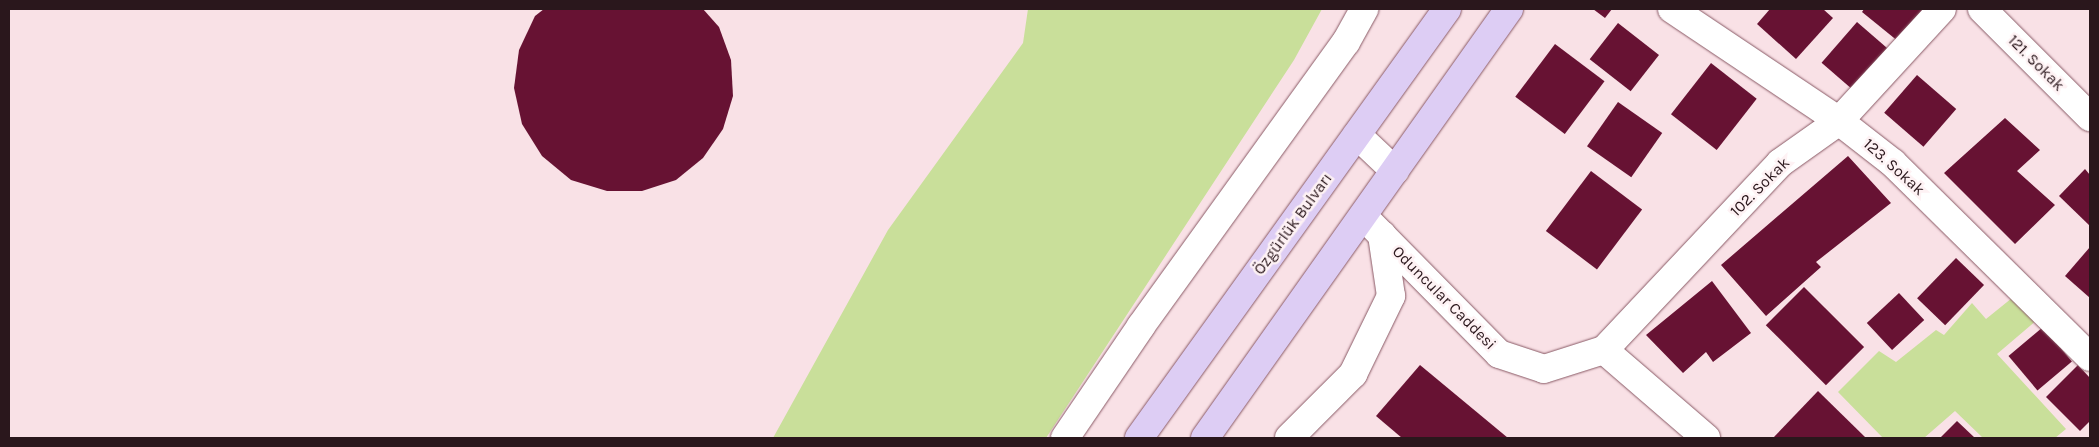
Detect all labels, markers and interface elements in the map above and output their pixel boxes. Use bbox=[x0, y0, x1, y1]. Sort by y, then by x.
street label: 121. Sokak bbox=[2004, 31, 2068, 95]
street label: 123. Sokak bbox=[1859, 134, 1929, 200]
street label: 102. Sokak bbox=[1726, 153, 1794, 221]
street label: Özgürlük Bulvarı bbox=[1250, 169, 1336, 279]
street label: Oduncular Caddesi bbox=[1388, 242, 1500, 354]

